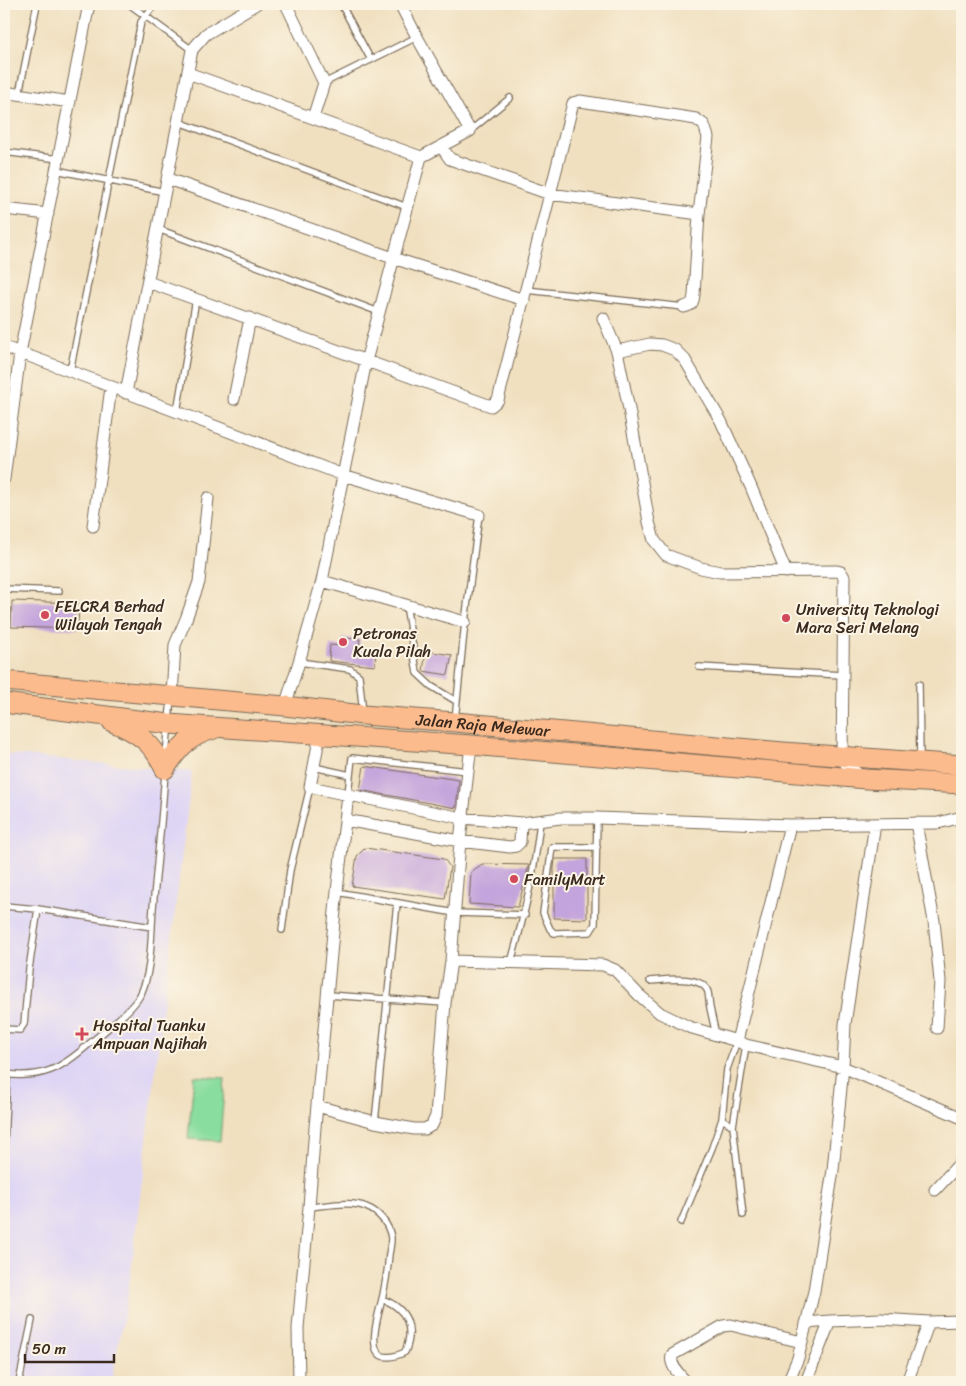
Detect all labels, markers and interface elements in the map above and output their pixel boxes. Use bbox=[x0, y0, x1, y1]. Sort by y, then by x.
place label: FELCRA Berhad Wilayah Tengah bbox=[55, 592, 165, 639]
place label: University Teknologi Mara Seri Melang bbox=[796, 595, 939, 642]
marker: FELCRA Berhad Wilayah Tengah bbox=[39, 609, 51, 621]
marker: University Teknologi Mara Seri Melang bbox=[780, 612, 792, 624]
place label: Petronas Kuala Pilah bbox=[353, 619, 431, 666]
marker: Petronas Kuala Pilah bbox=[337, 636, 349, 648]
street label: Jalan Raja Melewar bbox=[414, 704, 553, 745]
place label: FamilyMart bbox=[524, 865, 605, 894]
marker: FamilyMart bbox=[508, 873, 520, 885]
place label: Hospital Tuanku Ampuan Najihah bbox=[92, 1011, 207, 1058]
marker: Hospital Tuanku Ampuan Najihah bbox=[75, 1027, 89, 1041]
scale bar bbox=[25, 1331, 114, 1363]
text: 50 m bbox=[32, 1336, 67, 1362]

